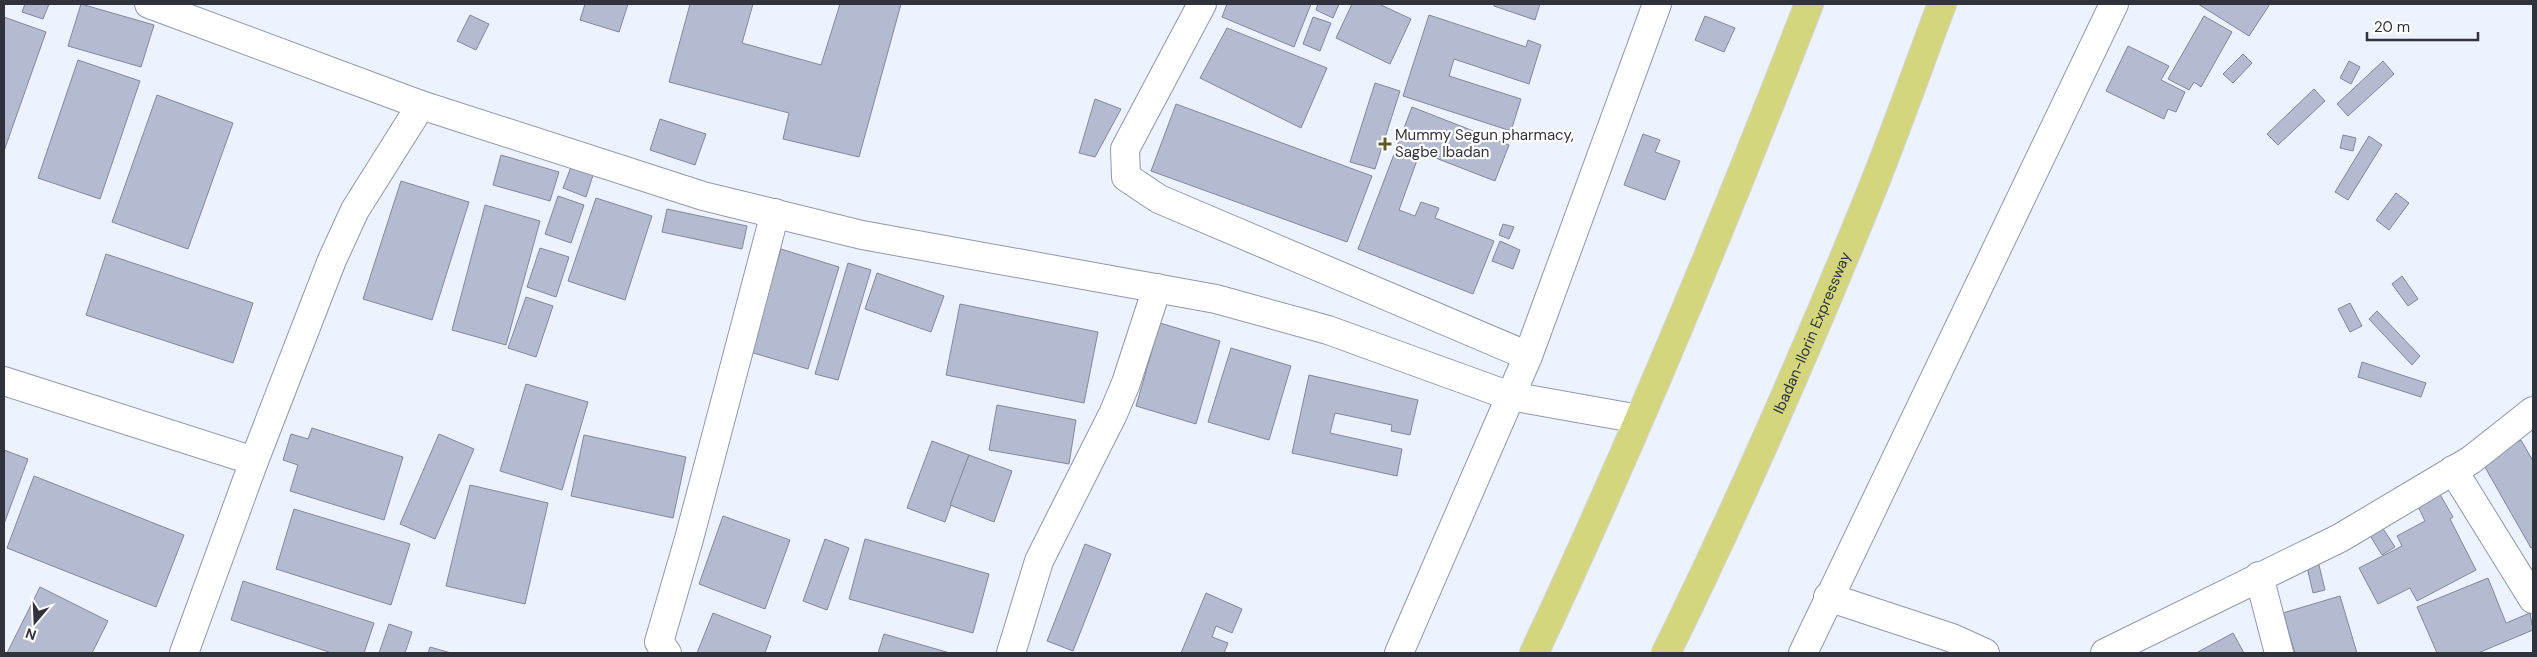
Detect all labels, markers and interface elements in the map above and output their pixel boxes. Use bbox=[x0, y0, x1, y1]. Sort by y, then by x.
scale bar bbox=[2367, 10, 2478, 42]
text: 20 m bbox=[2374, 17, 2410, 37]
place label: Mummy Segun pharmacy, Sagbe Ibadan bbox=[1395, 125, 1574, 162]
marker: Mummy Segun pharmacy, Sagbe Ibadan bbox=[1379, 138, 1391, 150]
street label: Ibadan-Ilorin Expressway bbox=[1769, 248, 1856, 417]
north arrow bbox=[10, 597, 60, 647]
text: N bbox=[23, 624, 39, 644]

